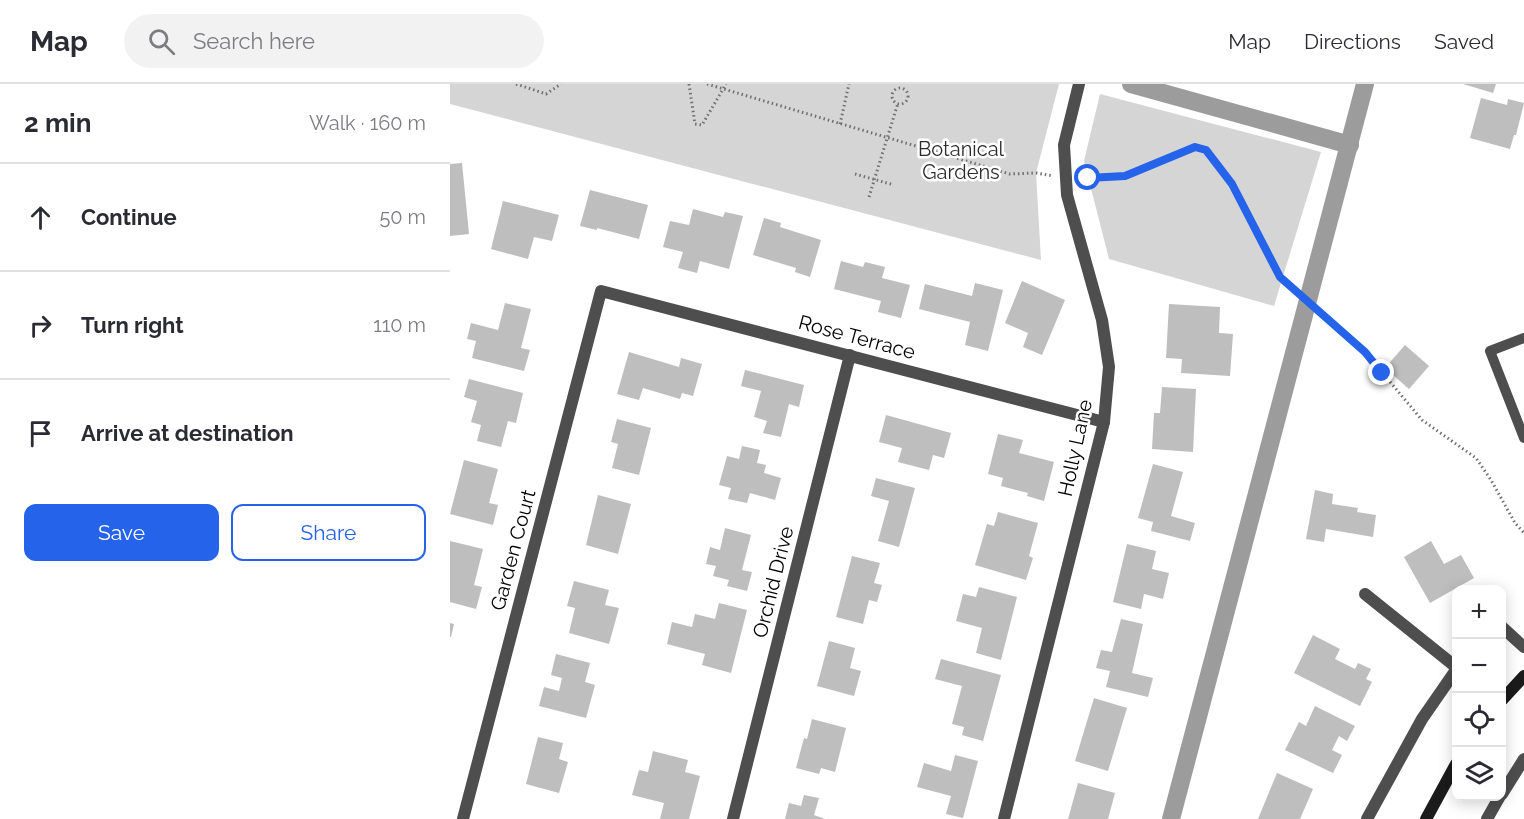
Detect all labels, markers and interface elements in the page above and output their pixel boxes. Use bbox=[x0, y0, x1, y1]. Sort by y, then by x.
search box bbox=[124, 14, 544, 68]
text: Map bbox=[30, 25, 88, 58]
icon: search bbox=[145, 25, 178, 58]
text: Search here bbox=[193, 28, 315, 54]
text: Map bbox=[1228, 29, 1271, 54]
text: Directions bbox=[1304, 29, 1401, 54]
text: Saved bbox=[1434, 29, 1494, 54]
text: 2 min bbox=[24, 108, 91, 138]
text: Walk · 160 m bbox=[309, 111, 426, 135]
park label: Botanical Gardens bbox=[918, 137, 1005, 184]
route start bbox=[1074, 164, 1100, 190]
icon: ahead bbox=[24, 201, 57, 234]
text: Continue bbox=[81, 204, 177, 230]
text: 50 m bbox=[379, 205, 426, 229]
icon: right bbox=[24, 309, 57, 342]
street label: Rose Terrace bbox=[796, 310, 918, 364]
text: Turn right bbox=[81, 312, 184, 338]
text: 110 m bbox=[373, 313, 426, 337]
route end bbox=[1368, 359, 1394, 385]
street label: Holly Lane bbox=[1053, 397, 1097, 499]
icon: arrive bbox=[24, 417, 57, 450]
text: Arrive at destination bbox=[81, 420, 294, 446]
street label: Garden Court bbox=[485, 487, 541, 613]
button: Save bbox=[24, 504, 219, 561]
button: Share bbox=[231, 504, 426, 561]
street label: Orchid Drive bbox=[748, 524, 798, 640]
map controls bbox=[1452, 585, 1506, 801]
button: + bbox=[1452, 585, 1506, 639]
button: − bbox=[1452, 639, 1506, 693]
button: locate bbox=[1452, 693, 1506, 747]
button: layers bbox=[1452, 747, 1506, 801]

